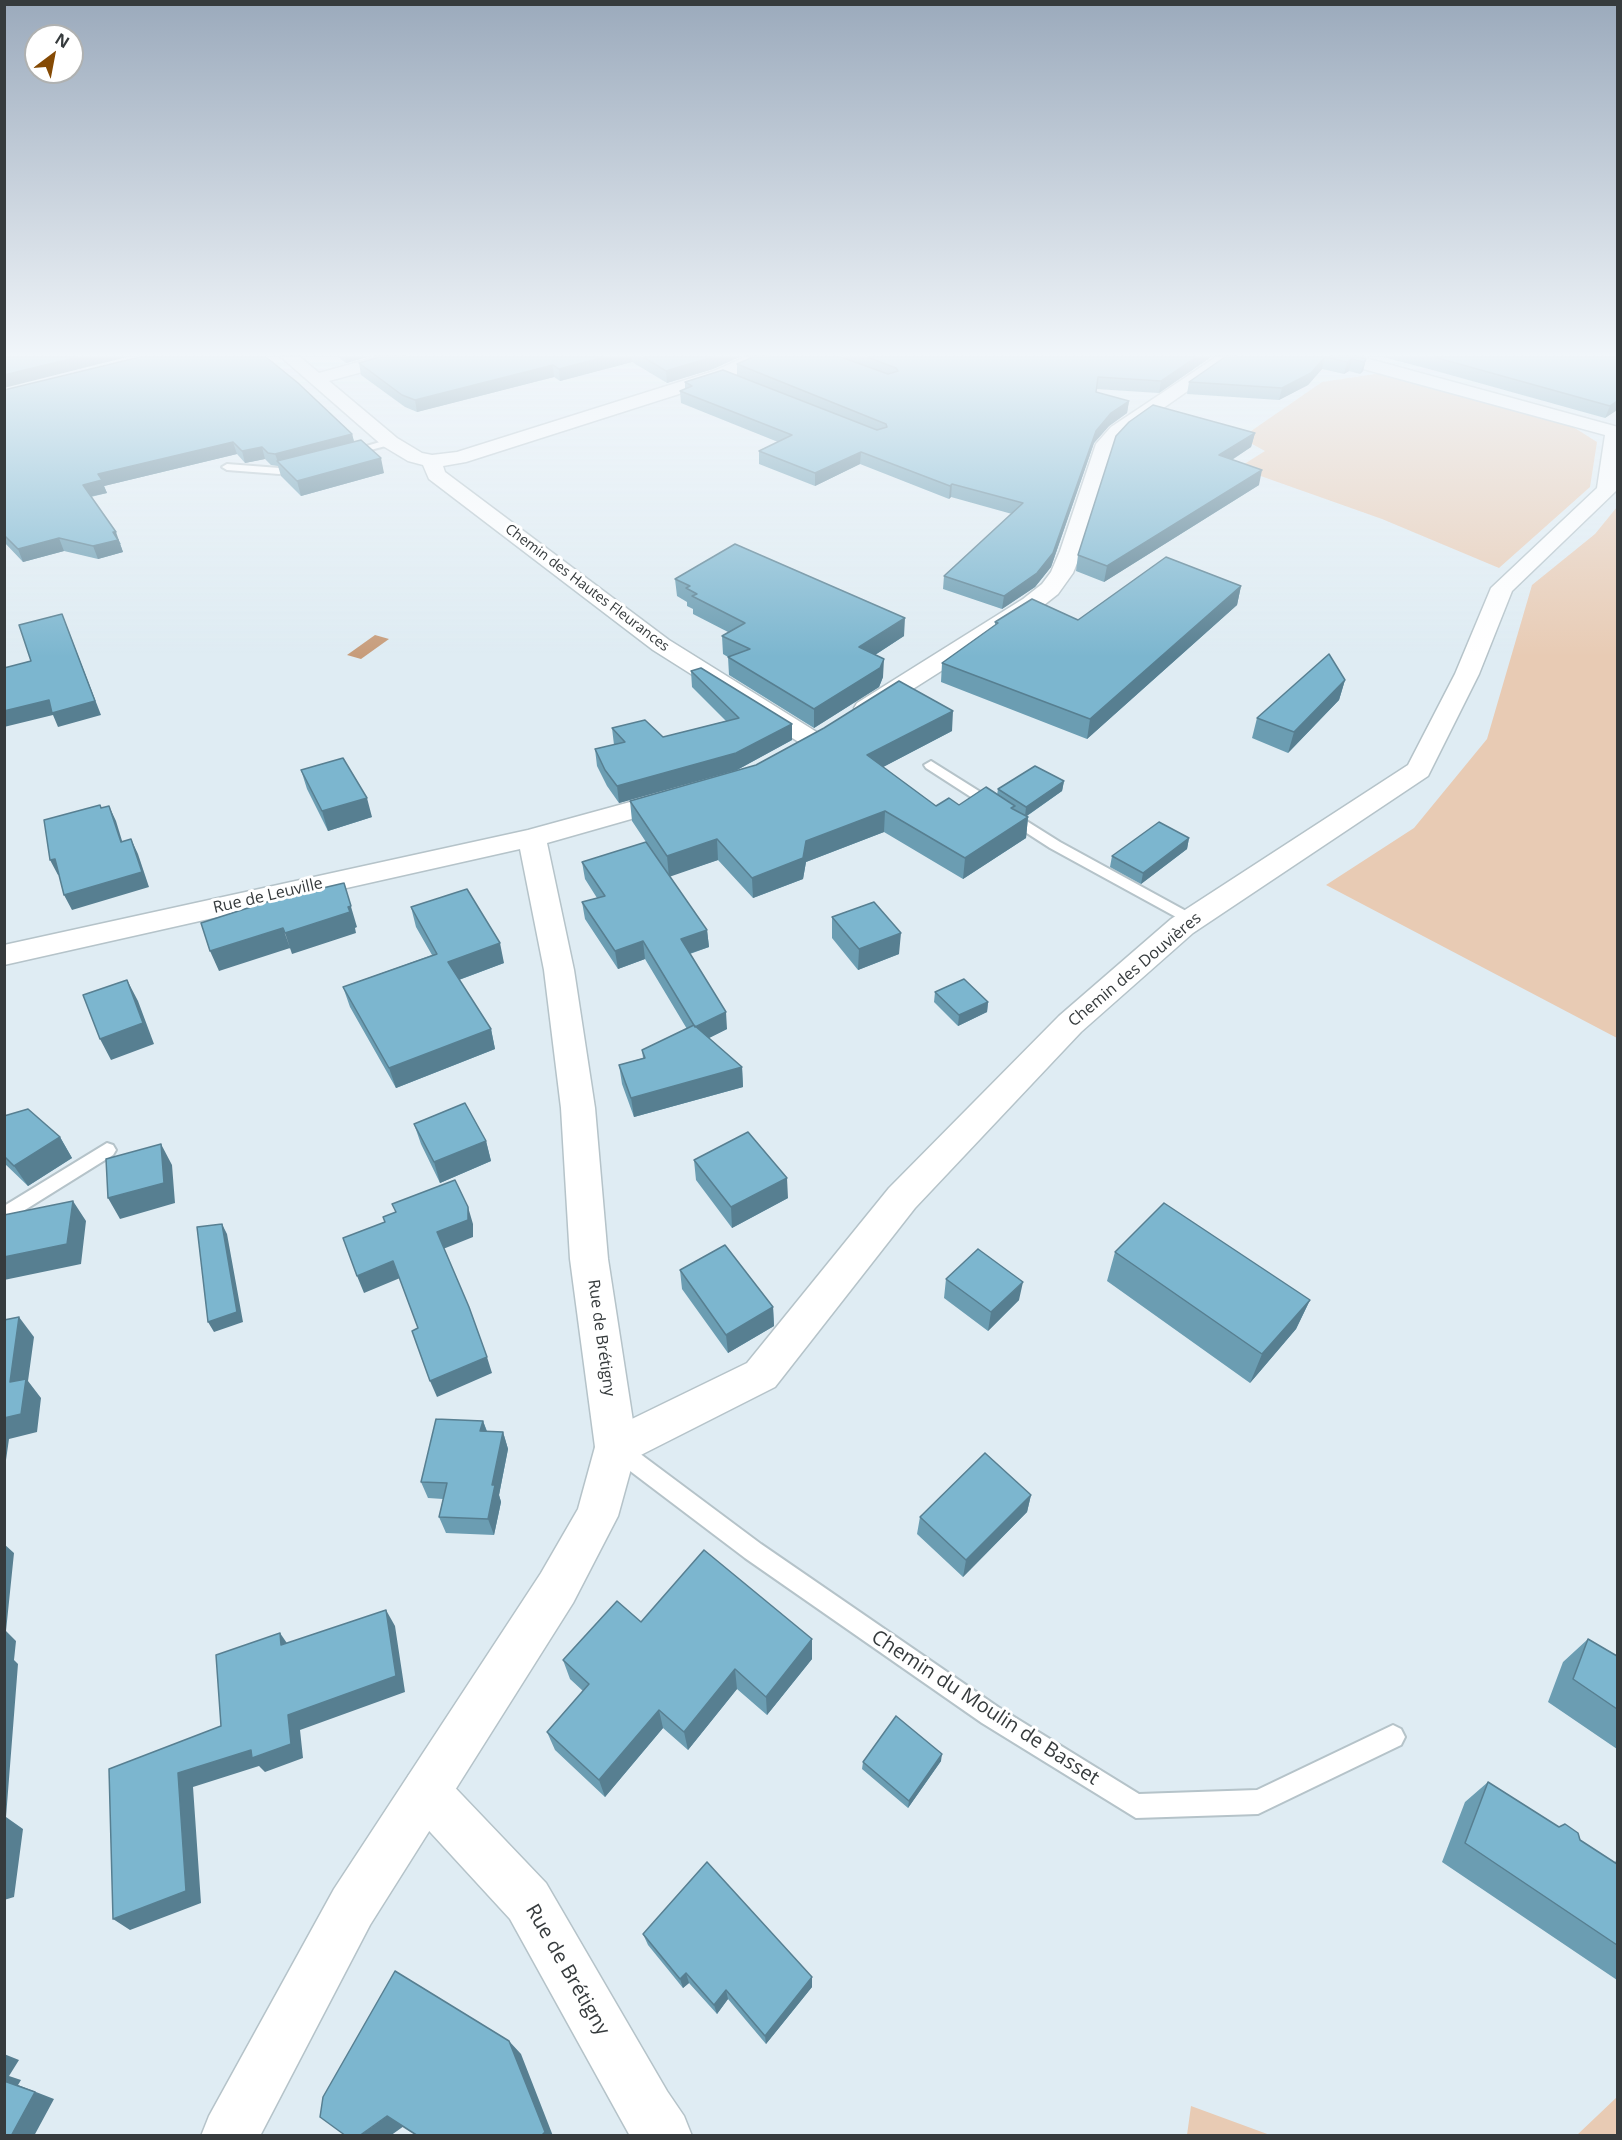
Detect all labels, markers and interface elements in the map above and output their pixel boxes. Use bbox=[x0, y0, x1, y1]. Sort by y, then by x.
north arrow bbox=[24, 24, 84, 84]
text: N bbox=[51, 28, 74, 53]
street label: Chemin des Hautes Fleurances bbox=[502, 521, 672, 655]
street label: Rue de Leuville bbox=[211, 874, 325, 918]
street label: Chemin des Douvières bbox=[1065, 909, 1205, 1031]
street label: Rue de Brétigny bbox=[583, 1278, 619, 1398]
street label: Chemin du Moulin de Basset bbox=[867, 1625, 1103, 1791]
street label: Rue de Brétigny bbox=[520, 1900, 614, 2040]

